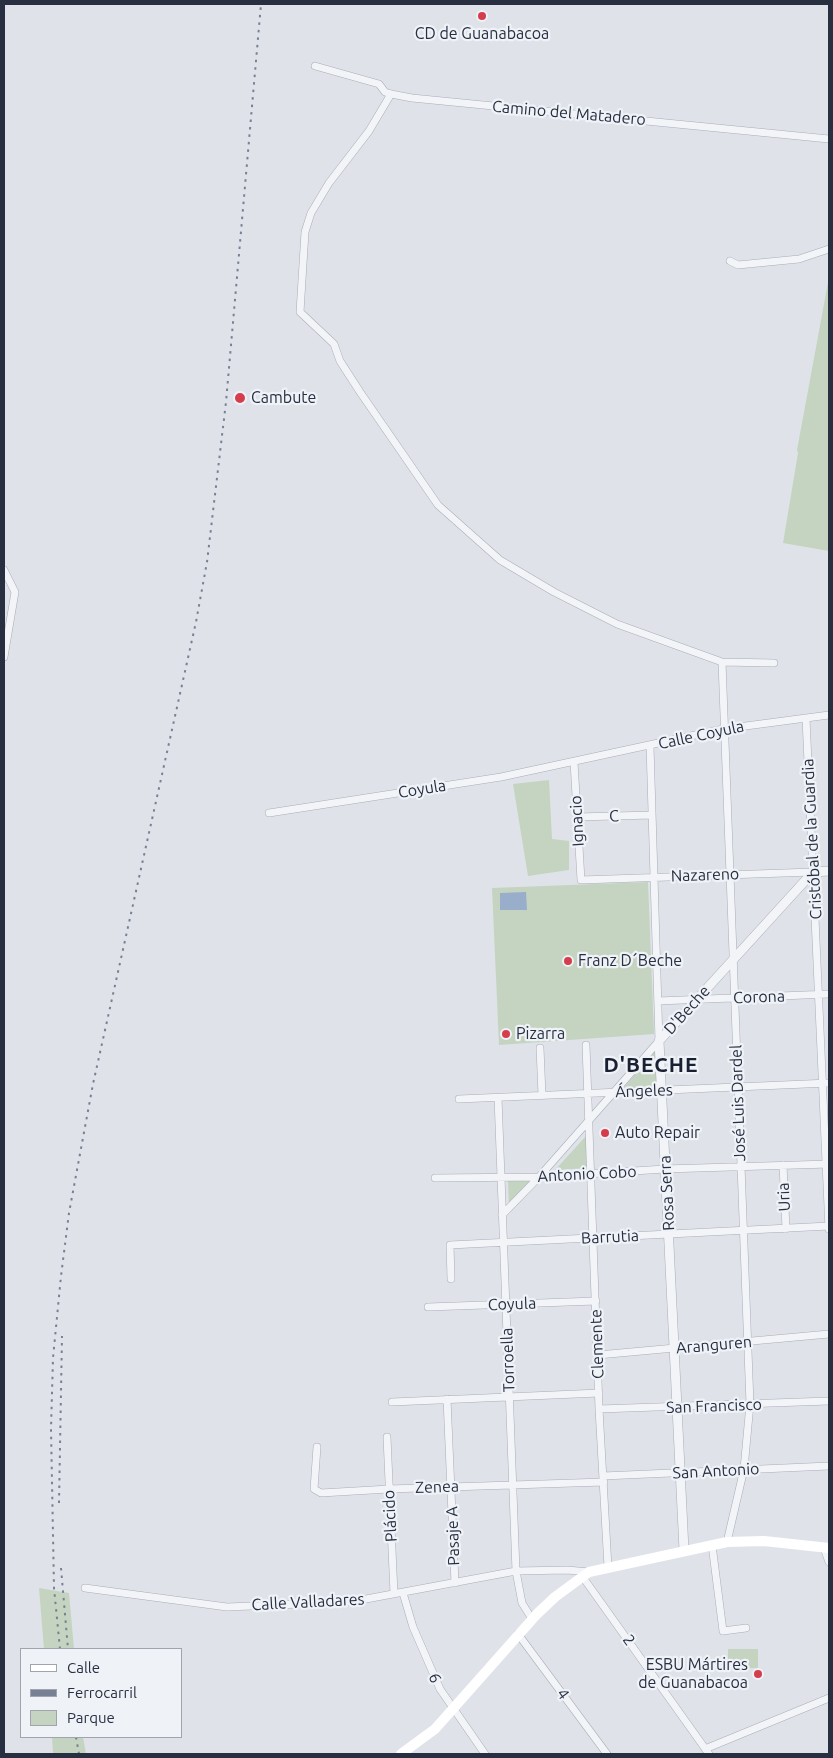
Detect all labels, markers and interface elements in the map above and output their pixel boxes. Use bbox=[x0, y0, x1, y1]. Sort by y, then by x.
marker: CD de Guanabacoa bbox=[476, 10, 488, 22]
place label: CD de Guanabacoa bbox=[415, 24, 549, 44]
street label: Camino del Matadero bbox=[491, 97, 647, 129]
place label: Cambute bbox=[251, 388, 316, 408]
marker: Cambute bbox=[233, 391, 247, 405]
street label: Calle Coyula bbox=[656, 717, 746, 753]
street label: Cristóbal de la Guardia bbox=[798, 758, 826, 920]
street label: Coyula bbox=[397, 776, 447, 802]
street label: Ignacio bbox=[566, 795, 588, 847]
street label: C bbox=[609, 806, 619, 826]
street label: Nazareno bbox=[670, 864, 740, 886]
place label: Franz D´Beche bbox=[578, 951, 682, 971]
marker: Franz D´Beche bbox=[562, 955, 574, 967]
street label: D'Beche bbox=[660, 982, 714, 1038]
street label: Corona bbox=[733, 986, 785, 1008]
place label: Pizarra bbox=[516, 1024, 565, 1044]
marker: Pizarra bbox=[500, 1028, 512, 1040]
street label: José Luis Dardel bbox=[726, 1045, 750, 1161]
district label: D'BECHE bbox=[603, 1052, 699, 1078]
street label: Ángeles bbox=[615, 1080, 673, 1102]
place label: Auto Repair bbox=[615, 1123, 700, 1143]
marker: Auto Repair bbox=[599, 1127, 611, 1139]
street label: Rosa Serra bbox=[655, 1155, 679, 1231]
street label: Antonio Cobo bbox=[537, 1162, 637, 1186]
street label: Uria bbox=[774, 1182, 794, 1212]
street label: Barrutia bbox=[581, 1226, 639, 1248]
street label: Coyula bbox=[487, 1294, 537, 1314]
street label: Clemente bbox=[586, 1309, 608, 1379]
street label: Torroella bbox=[497, 1327, 519, 1393]
street label: Aranguren bbox=[675, 1332, 753, 1358]
street label: San Francisco bbox=[666, 1395, 762, 1417]
street label: San Antonio bbox=[672, 1459, 760, 1483]
street label: Zenea bbox=[415, 1477, 459, 1497]
street label: Plácido bbox=[379, 1490, 401, 1542]
street label: Pasaje A bbox=[442, 1506, 464, 1566]
street label: Calle Valladares bbox=[251, 1589, 365, 1615]
street label: 2 bbox=[619, 1631, 639, 1649]
legend bbox=[20, 1648, 182, 1738]
place label: ESBU Mártires de Guanabacoa bbox=[638, 1655, 748, 1693]
text: Calle bbox=[67, 1659, 100, 1676]
marker: ESBU Mártires de Guanabacoa bbox=[752, 1668, 764, 1680]
street label: 6 bbox=[424, 1670, 446, 1686]
text: Ferrocarril bbox=[67, 1684, 137, 1701]
street label: 4 bbox=[553, 1685, 573, 1703]
text: Parque bbox=[67, 1709, 115, 1726]

